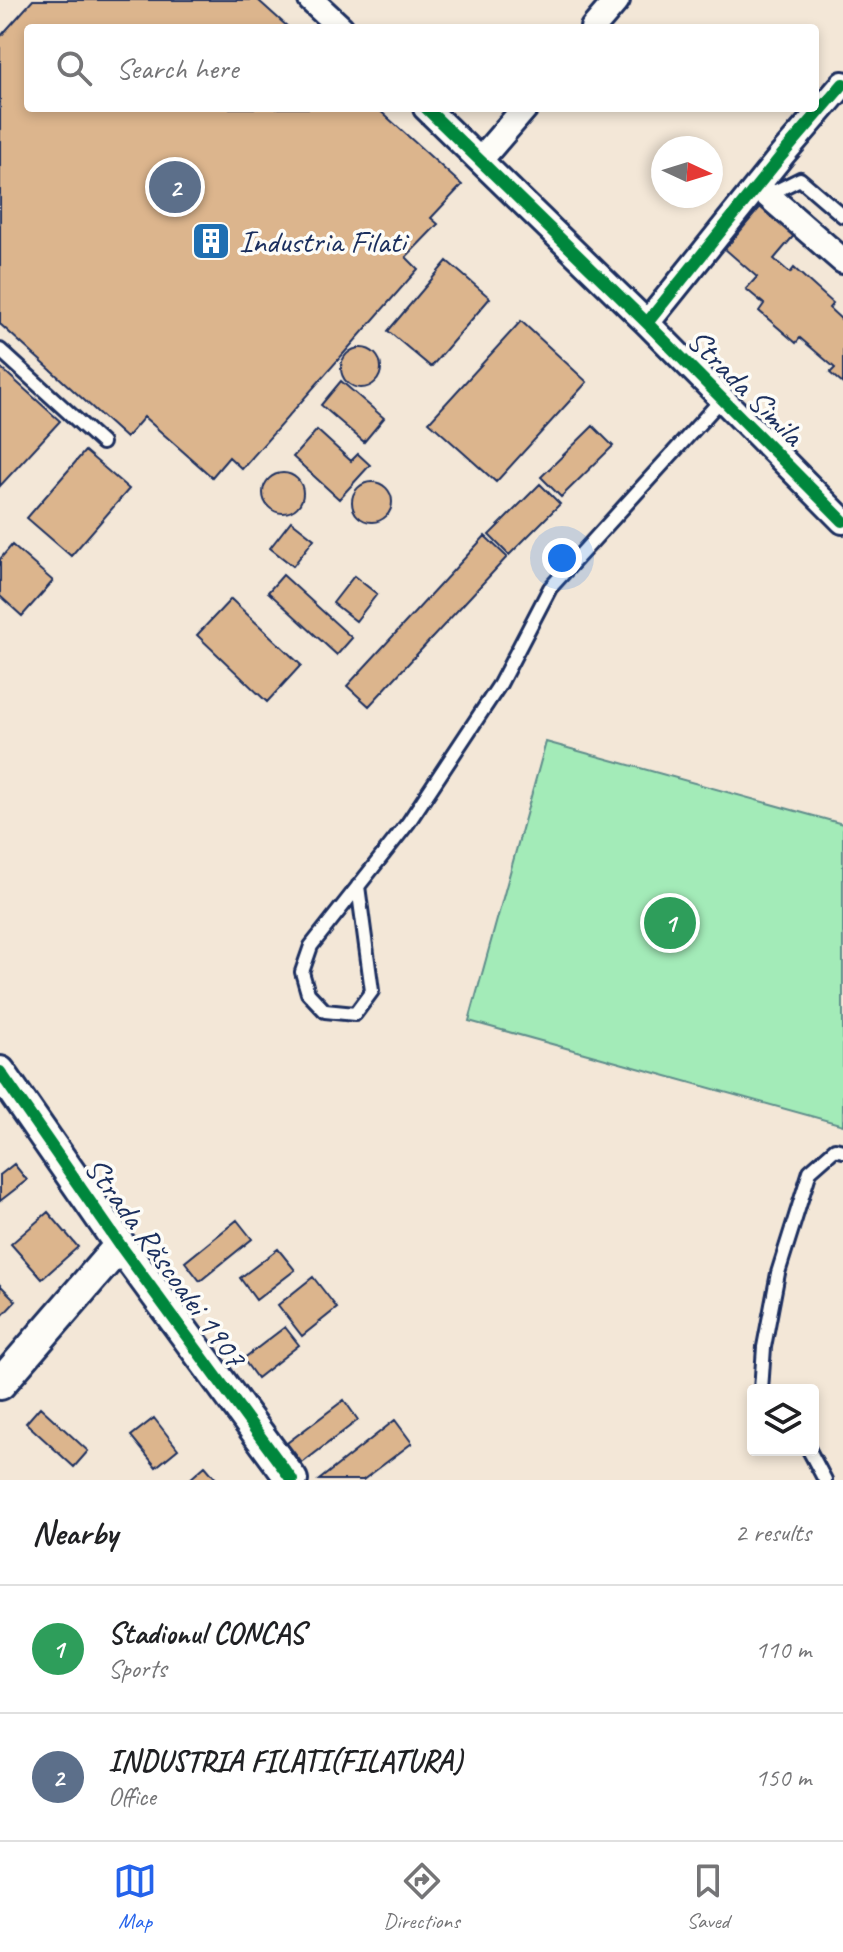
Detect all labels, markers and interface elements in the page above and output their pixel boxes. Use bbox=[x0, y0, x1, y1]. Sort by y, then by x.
search box bbox=[24, 24, 819, 112]
icon: search bbox=[52, 46, 96, 90]
text: Search here bbox=[116, 49, 238, 87]
north arrow bbox=[651, 136, 723, 208]
pin: 2 bbox=[149, 157, 201, 217]
building icon: Industria Filati bbox=[190, 220, 232, 262]
place label: Industria Filati bbox=[239, 221, 410, 262]
street label: Strada Simila bbox=[678, 320, 814, 456]
your location bbox=[542, 538, 582, 578]
pin: 1 bbox=[644, 893, 696, 953]
street label: Strada Răscoalei 1907 bbox=[76, 1149, 257, 1377]
map controls bbox=[747, 1384, 819, 1456]
button: layers bbox=[747, 1384, 819, 1456]
text: Nearby bbox=[32, 1511, 118, 1554]
text: 2 results bbox=[735, 1516, 811, 1549]
text: Stadionul CONCAS bbox=[108, 1614, 304, 1652]
text: 1 bbox=[52, 1633, 64, 1666]
text: 110 m bbox=[755, 1633, 811, 1666]
text: Sports bbox=[108, 1652, 166, 1685]
text: INDUSTRIA FILATI(FILATURA) bbox=[108, 1742, 462, 1780]
text: 2 bbox=[52, 1761, 64, 1794]
text: 150 m bbox=[755, 1761, 811, 1794]
text: Office bbox=[108, 1780, 156, 1813]
tab: Map bbox=[113, 1859, 157, 1935]
tab: Directions bbox=[383, 1859, 460, 1935]
tab: Saved bbox=[686, 1859, 730, 1935]

